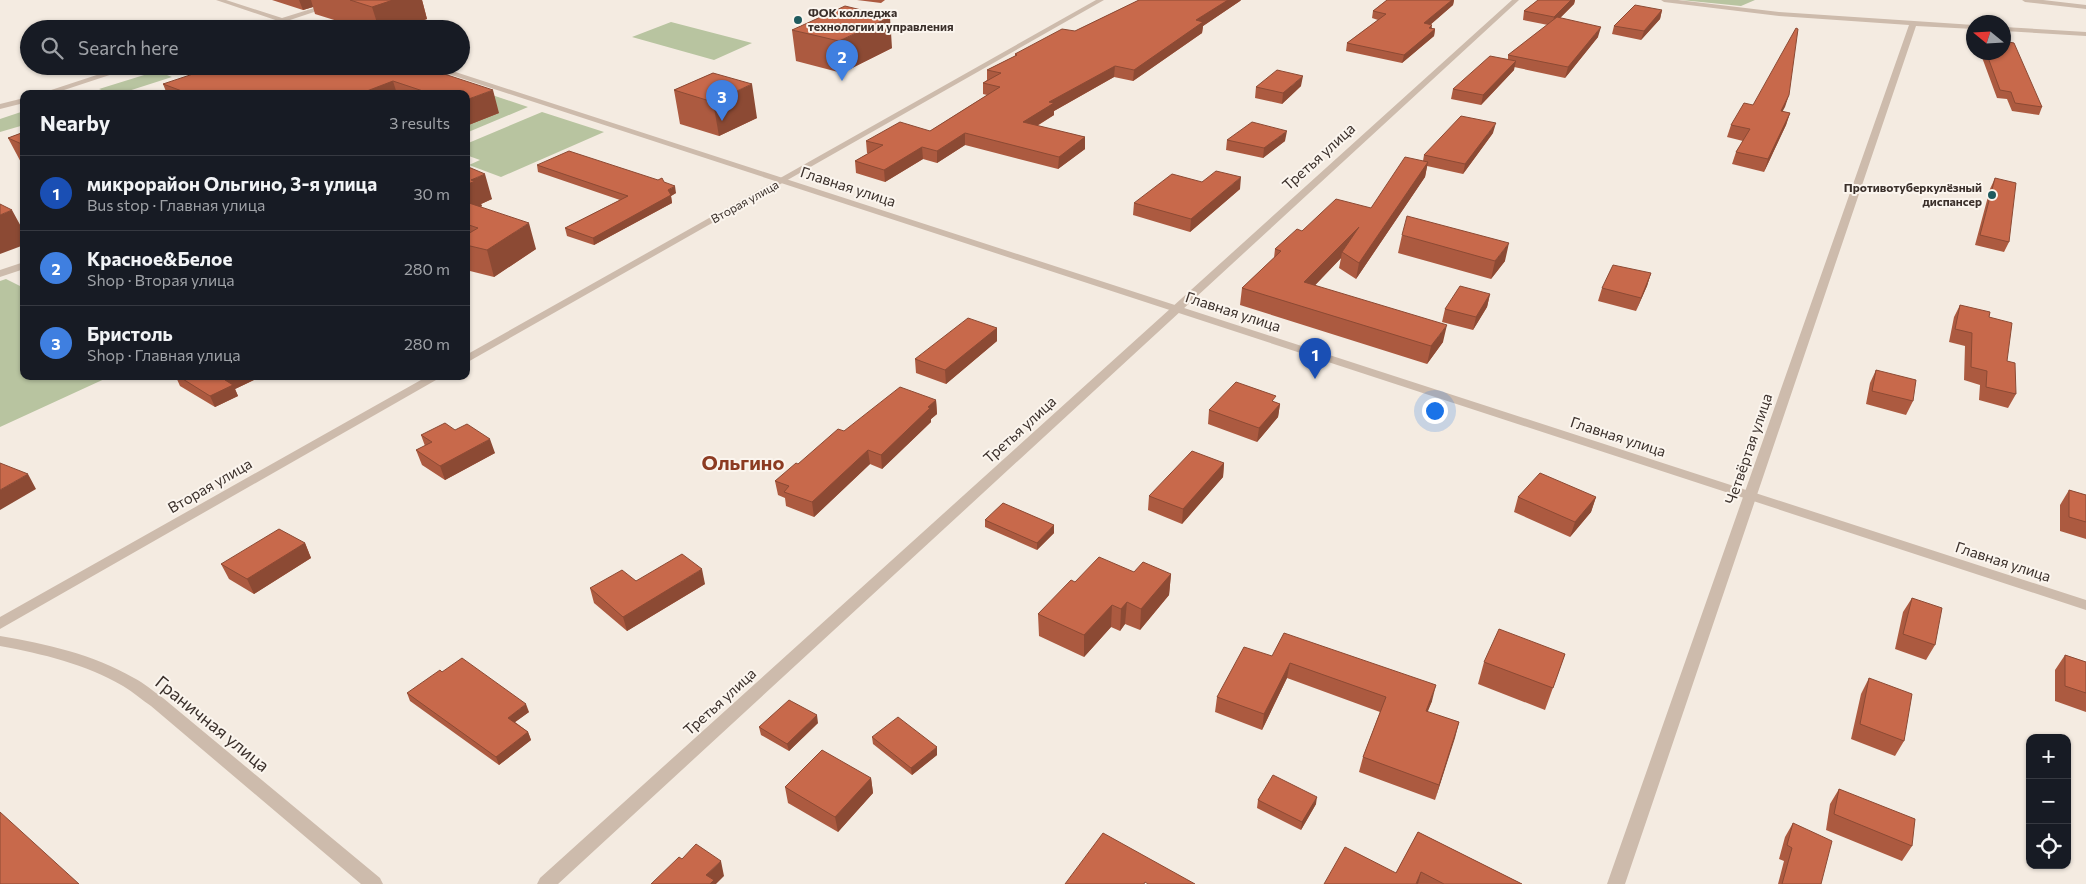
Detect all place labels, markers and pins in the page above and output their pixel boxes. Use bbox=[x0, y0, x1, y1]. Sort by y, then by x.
place label: ФОК колледжа технологии и управления bbox=[808, 5, 954, 33]
marker: ФОК колледжа технологии и управления bbox=[792, 14, 804, 26]
pin: 2 bbox=[826, 40, 858, 81]
pin: 3 bbox=[706, 80, 738, 121]
place label: Противотуберкулёзный диспансер bbox=[1844, 180, 1982, 208]
marker: Противотуберкулёзный диспансер bbox=[1986, 189, 1998, 201]
pin: 1 bbox=[1299, 338, 1331, 379]

